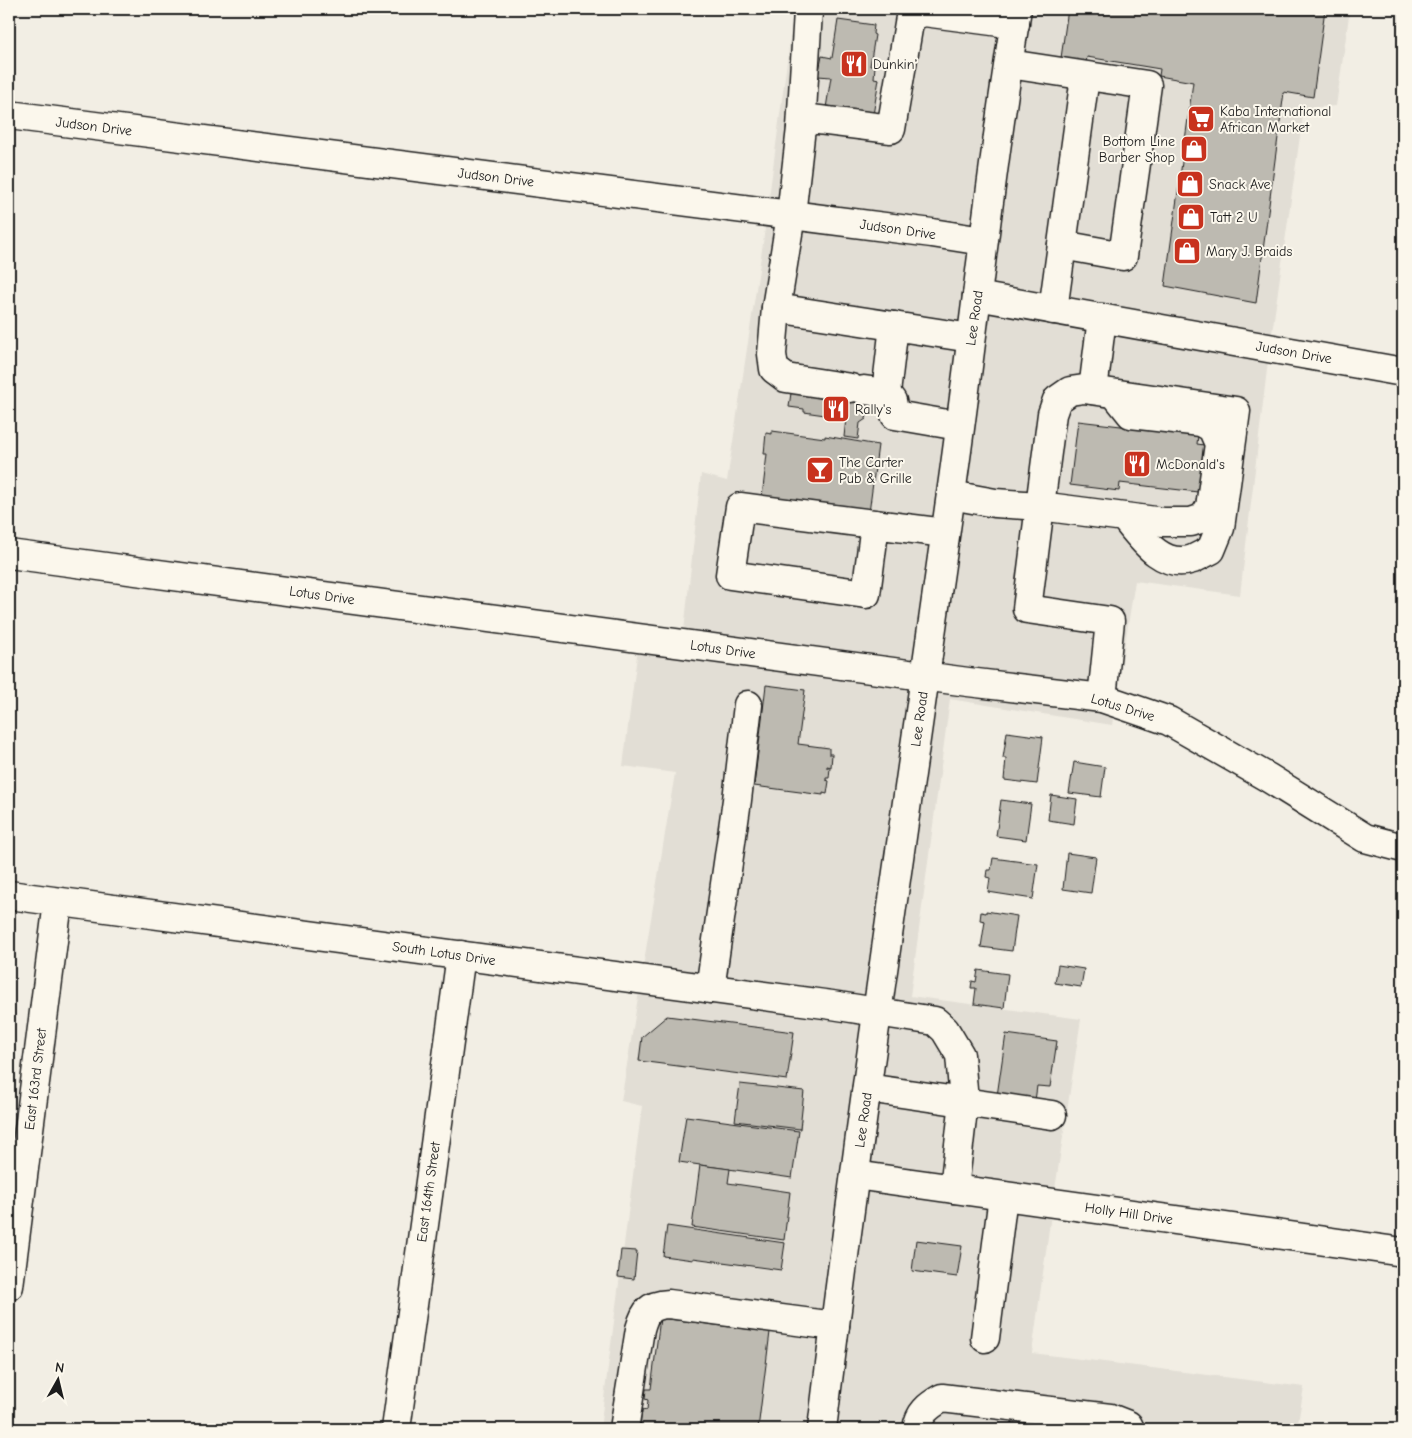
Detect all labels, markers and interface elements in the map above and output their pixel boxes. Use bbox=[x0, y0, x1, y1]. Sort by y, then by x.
restaurant icon: Dunkin' bbox=[839, 49, 869, 79]
place label: Dunkin' bbox=[873, 56, 917, 73]
place label: Kaba International African Market bbox=[1220, 103, 1331, 136]
supermarket icon: Kaba International African Market bbox=[1186, 104, 1216, 134]
street label: Judson Drive bbox=[55, 113, 133, 140]
place label: Bottom Line Barber Shop bbox=[1099, 133, 1175, 166]
shop icon: Bottom Line Barber Shop bbox=[1179, 134, 1209, 164]
street label: Judson Drive bbox=[457, 164, 535, 191]
shop icon: Snack Ave bbox=[1175, 169, 1205, 199]
place label: Snack Ave bbox=[1209, 176, 1271, 193]
shop icon: Tatt 2 U bbox=[1176, 202, 1206, 232]
place label: Tatt 2 U bbox=[1210, 209, 1258, 226]
street label: Judson Drive bbox=[859, 216, 937, 243]
shop icon: Mary J. Braids bbox=[1172, 236, 1202, 266]
place label: Mary J. Braids bbox=[1206, 243, 1292, 260]
street label: Lee Road bbox=[962, 289, 987, 347]
street label: Judson Drive bbox=[1255, 337, 1333, 368]
restaurant icon: Rally's bbox=[821, 394, 851, 424]
place label: Rally's bbox=[855, 401, 892, 418]
restaurant icon: McDonald's bbox=[1122, 449, 1152, 479]
place label: The Carter Pub & Grille bbox=[839, 454, 912, 487]
bar icon: The Carter Pub & Grille bbox=[805, 455, 835, 485]
place label: McDonald's bbox=[1156, 456, 1225, 473]
street label: Lotus Drive bbox=[288, 582, 356, 608]
street label: Lotus Drive bbox=[689, 636, 757, 662]
street label: Lee Road bbox=[907, 690, 932, 748]
street label: Lotus Drive bbox=[1089, 690, 1157, 725]
street label: South Lotus Drive bbox=[391, 938, 497, 969]
street label: East 163rd Street bbox=[21, 1026, 50, 1131]
street label: Lee Road bbox=[851, 1091, 876, 1149]
street label: East 164th Street bbox=[413, 1140, 444, 1243]
street label: Holly Hill Drive bbox=[1084, 1199, 1174, 1228]
north arrow bbox=[32, 1356, 82, 1406]
text: N bbox=[54, 1359, 65, 1377]

